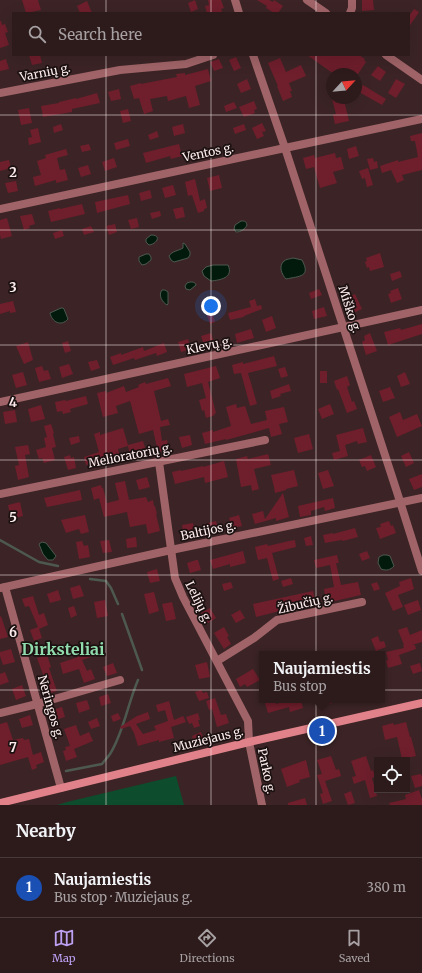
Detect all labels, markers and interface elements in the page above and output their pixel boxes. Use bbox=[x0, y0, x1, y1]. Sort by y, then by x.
search box bbox=[12, 12, 410, 56]
icon: search bbox=[26, 23, 48, 45]
text: Search here bbox=[58, 25, 142, 44]
street label: Varnių g. bbox=[17, 60, 72, 84]
north arrow bbox=[326, 68, 362, 104]
street label: Ventos g. bbox=[180, 139, 235, 165]
text: 2 bbox=[9, 164, 17, 181]
text: 3 bbox=[9, 279, 17, 296]
street label: Miško g. bbox=[335, 284, 365, 334]
your location bbox=[201, 296, 221, 316]
street label: Klevų g. bbox=[185, 333, 233, 357]
text: 4 bbox=[9, 394, 18, 411]
street label: Melioratorių g. bbox=[87, 440, 173, 470]
text: 5 bbox=[9, 509, 17, 526]
street label: Baltijos g. bbox=[179, 517, 237, 543]
street label: Lelijų g. bbox=[182, 578, 216, 626]
street label: Žibučių g. bbox=[276, 588, 334, 617]
text: 6 bbox=[9, 624, 17, 641]
district label: Dirksteliai bbox=[21, 639, 105, 659]
popup bbox=[259, 651, 385, 703]
text: Naujamiestis bbox=[273, 659, 371, 678]
street label: Neringos g. bbox=[35, 673, 67, 741]
text: Bus stop bbox=[273, 678, 326, 695]
pin: 1 bbox=[309, 716, 335, 746]
street label: Muziejaus g. bbox=[171, 723, 245, 755]
text: 7 bbox=[9, 739, 17, 756]
street label: Parko g. bbox=[255, 747, 279, 795]
map controls bbox=[374, 757, 410, 793]
button: locate bbox=[374, 757, 410, 793]
text: Nearby bbox=[16, 820, 76, 842]
text: Naujamiestis bbox=[54, 870, 151, 889]
text: 1 bbox=[26, 879, 32, 896]
text: 380 m bbox=[367, 879, 406, 896]
text: Bus stop · Muziejaus g. bbox=[54, 889, 193, 906]
tab: Map bbox=[52, 927, 76, 965]
tab: Directions bbox=[180, 927, 235, 965]
tab: Saved bbox=[339, 927, 370, 965]

